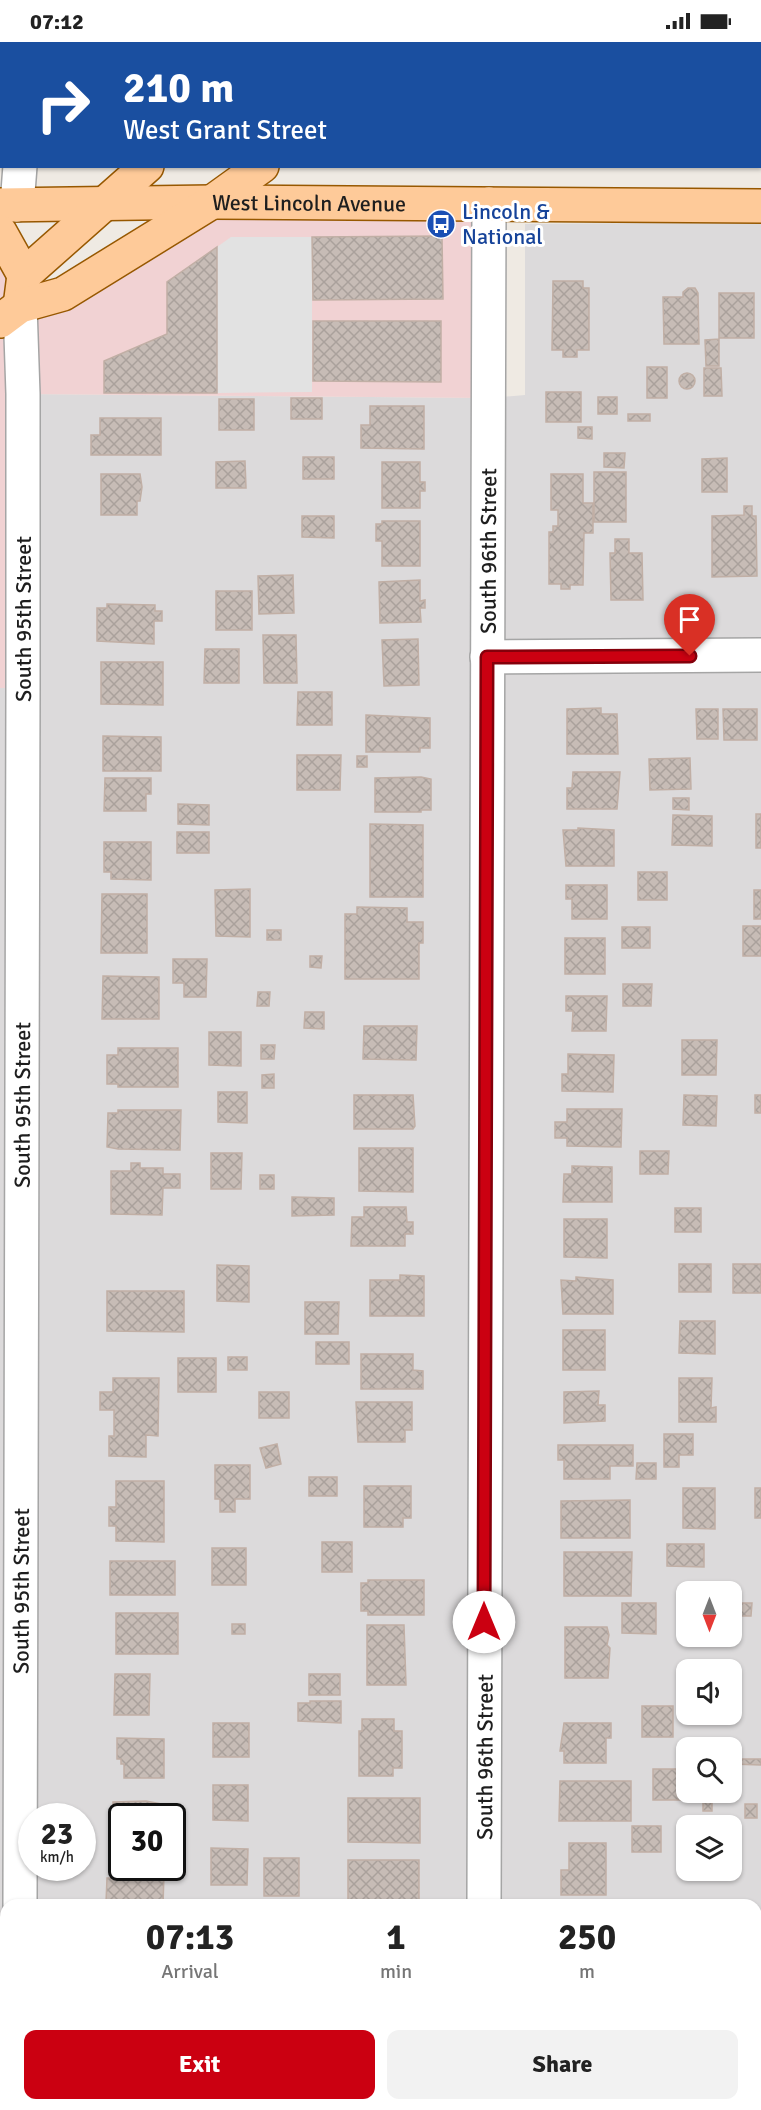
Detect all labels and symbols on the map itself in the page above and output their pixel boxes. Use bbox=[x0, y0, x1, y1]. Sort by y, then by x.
street label: West Lincoln Avenue bbox=[212, 189, 406, 217]
place label: Lincoln & National bbox=[462, 198, 550, 250]
bus stop icon: Lincoln & National bbox=[425, 208, 457, 240]
street label: South 96th Street bbox=[474, 468, 502, 634]
street label: South 95th Street bbox=[9, 536, 36, 702]
pin bbox=[664, 594, 715, 656]
street label: South 95th Street bbox=[8, 1022, 36, 1188]
street label: South 95th Street bbox=[7, 1508, 34, 1674]
north arrow bbox=[676, 1581, 742, 1647]
position arrow bbox=[452, 1590, 516, 1654]
street label: South 96th Street bbox=[471, 1674, 498, 1840]
speed limit sign: 30 bbox=[108, 1803, 186, 1881]

